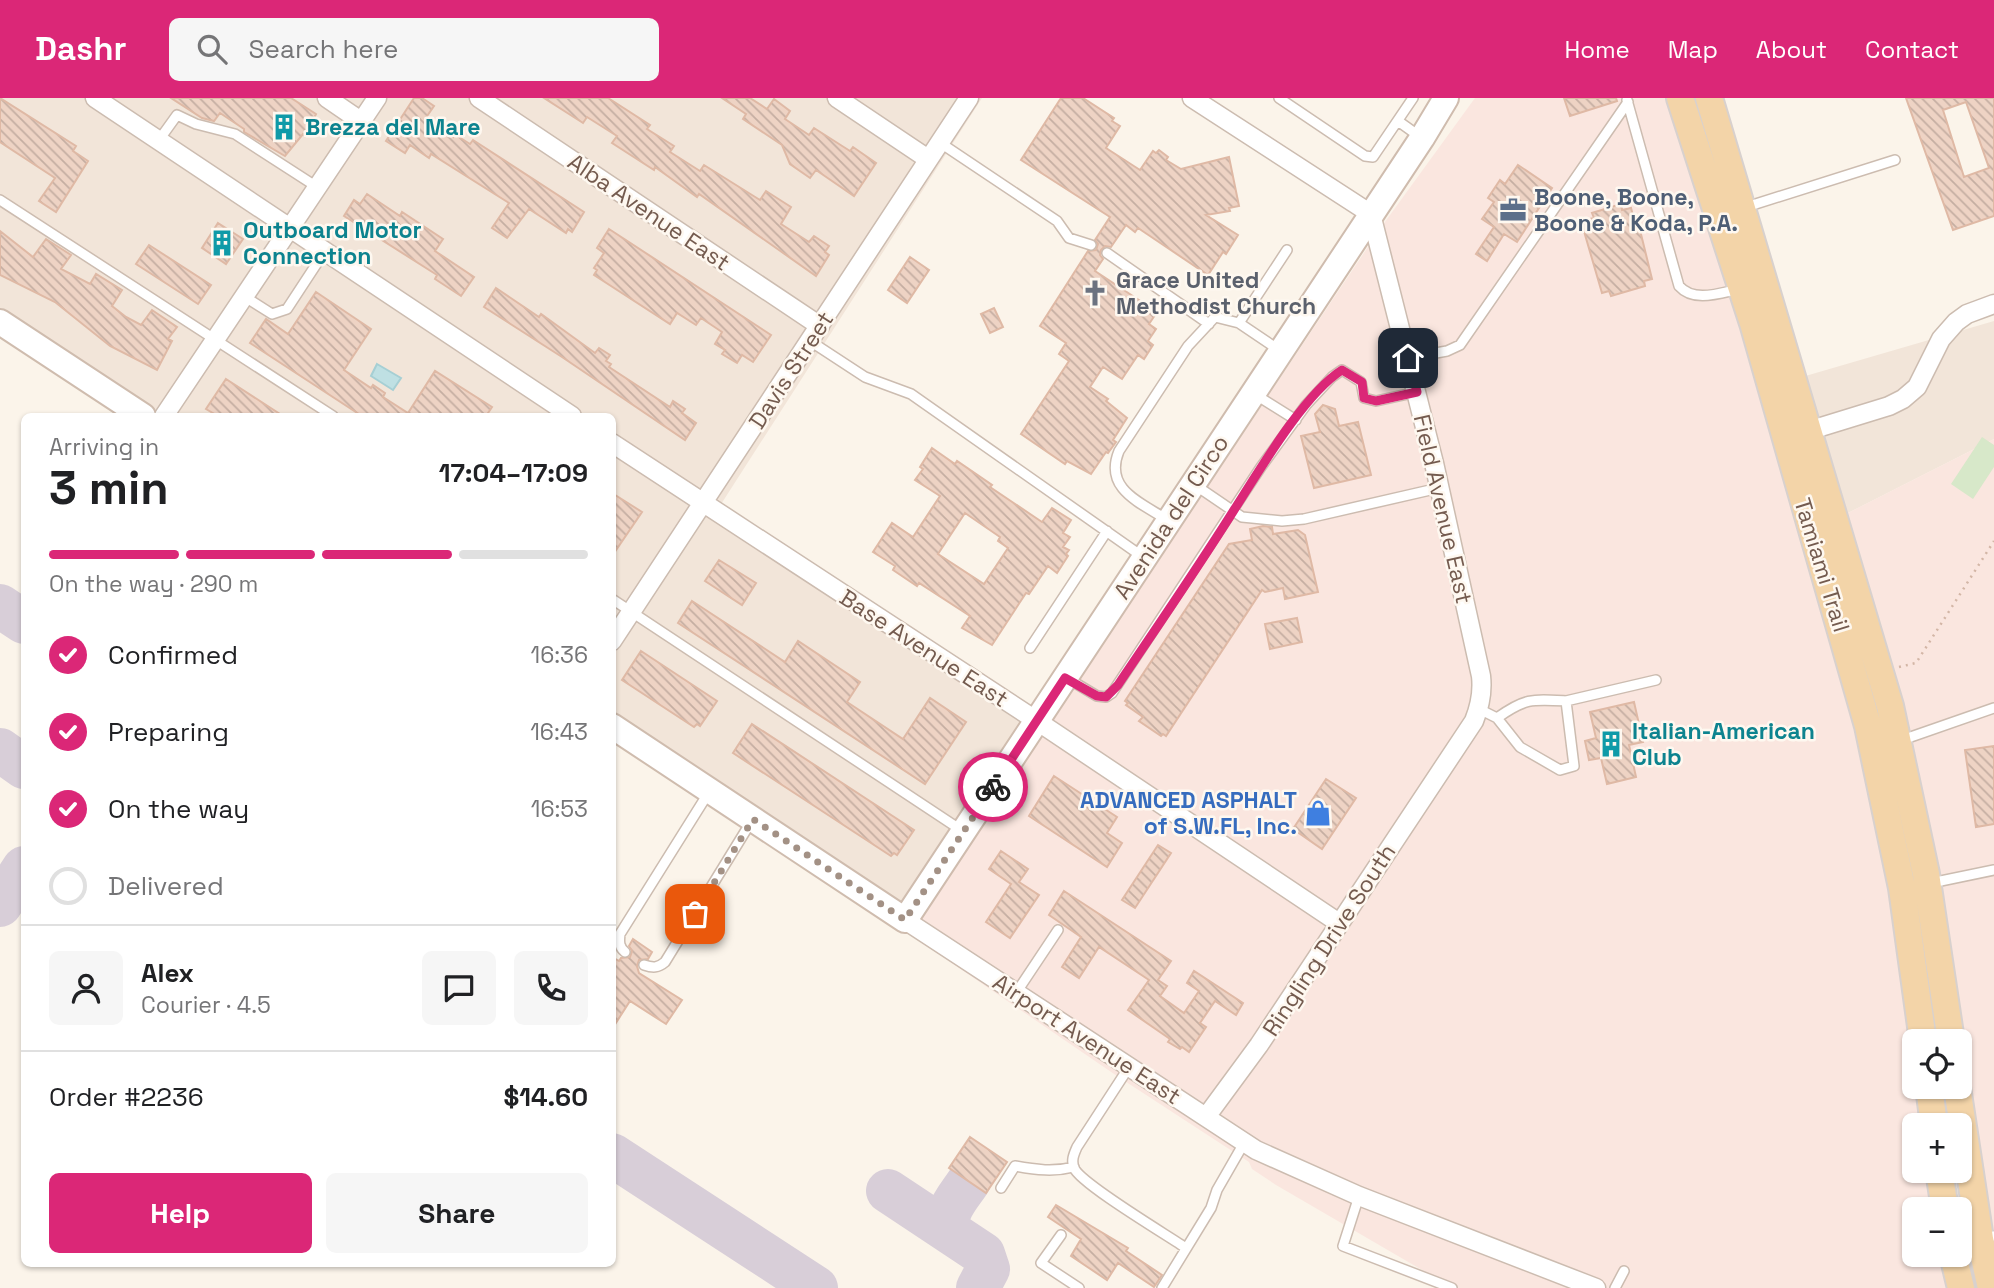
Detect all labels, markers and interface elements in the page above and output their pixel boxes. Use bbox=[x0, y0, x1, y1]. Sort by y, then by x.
search box bbox=[169, 18, 659, 81]
text: Dashr bbox=[35, 28, 127, 70]
icon: search bbox=[193, 30, 231, 68]
text: Search here bbox=[249, 32, 398, 66]
text: Home bbox=[1564, 34, 1630, 65]
text: Map bbox=[1668, 34, 1718, 65]
text: About bbox=[1756, 34, 1827, 65]
text: Contact bbox=[1865, 34, 1959, 65]
building icon: Brezza del Mare bbox=[269, 112, 299, 142]
place label: Brezza del Mare bbox=[305, 112, 480, 142]
street label: Alba Avenue East bbox=[562, 147, 736, 277]
place label: Boone, Boone, Boone & Koda, P.A. bbox=[1534, 182, 1738, 238]
office icon: Boone, Boone, Boone & Koda, P.A. bbox=[1498, 195, 1528, 225]
place label: Outboard Motor Connection bbox=[243, 215, 422, 271]
building icon: Outboard Motor Connection bbox=[207, 228, 237, 258]
place label: Grace United Methodist Church bbox=[1116, 265, 1316, 321]
church icon: Grace United Methodist Church bbox=[1080, 278, 1110, 308]
street label: Davis Street bbox=[742, 306, 840, 434]
pin bbox=[1378, 328, 1438, 388]
icon: home bbox=[1389, 339, 1427, 377]
street label: Field Avenue East bbox=[1407, 411, 1479, 607]
street label: Avenida del Circo bbox=[1107, 429, 1235, 605]
text: Arriving in bbox=[49, 432, 159, 462]
text: 17:04–17:09 bbox=[439, 456, 588, 490]
text: 3 min bbox=[49, 459, 169, 517]
street label: Tamiami Trail bbox=[1787, 494, 1857, 636]
text: On the way · 290 m bbox=[49, 569, 258, 599]
street label: Base Avenue East bbox=[834, 582, 1014, 714]
icon: check bbox=[49, 636, 87, 674]
text: Confirmed bbox=[108, 638, 238, 672]
text: 16:36 bbox=[531, 640, 588, 670]
icon: check bbox=[49, 713, 87, 751]
text: Preparing bbox=[108, 715, 229, 749]
place label: Italian-American Club bbox=[1632, 716, 1815, 772]
text: 16:43 bbox=[530, 717, 588, 747]
building icon: Italian-American Club bbox=[1596, 729, 1626, 759]
courier bbox=[958, 752, 1028, 822]
icon: bike bbox=[974, 768, 1012, 806]
place label: ADVANCED ASPHALT of S.W.FL, Inc. bbox=[1080, 785, 1297, 841]
icon: check bbox=[49, 790, 87, 828]
text: On the way bbox=[108, 792, 249, 826]
text: 16:53 bbox=[531, 794, 588, 824]
shop icon: ADVANCED ASPHALT of S.W.FL, Inc. bbox=[1303, 798, 1333, 828]
street label: Ringling Drive South bbox=[1256, 838, 1402, 1042]
text: Delivered bbox=[108, 869, 224, 903]
pin bbox=[665, 884, 725, 944]
icon: bag bbox=[676, 895, 714, 933]
button: person bbox=[49, 951, 123, 1025]
button: chat bbox=[422, 951, 496, 1025]
button: phone bbox=[514, 951, 588, 1025]
text: Alex bbox=[141, 956, 194, 990]
street label: Airport Avenue East bbox=[987, 967, 1187, 1111]
text: Courier · 4.5 bbox=[141, 990, 271, 1020]
map controls bbox=[1902, 1029, 1972, 1267]
button: locate bbox=[1902, 1029, 1972, 1099]
text: Order #2236 bbox=[49, 1080, 204, 1114]
text: $14.60 bbox=[504, 1080, 588, 1114]
button: + bbox=[1902, 1113, 1972, 1183]
button: Help bbox=[49, 1173, 312, 1253]
button: Share bbox=[326, 1173, 588, 1253]
button: − bbox=[1902, 1197, 1972, 1267]

